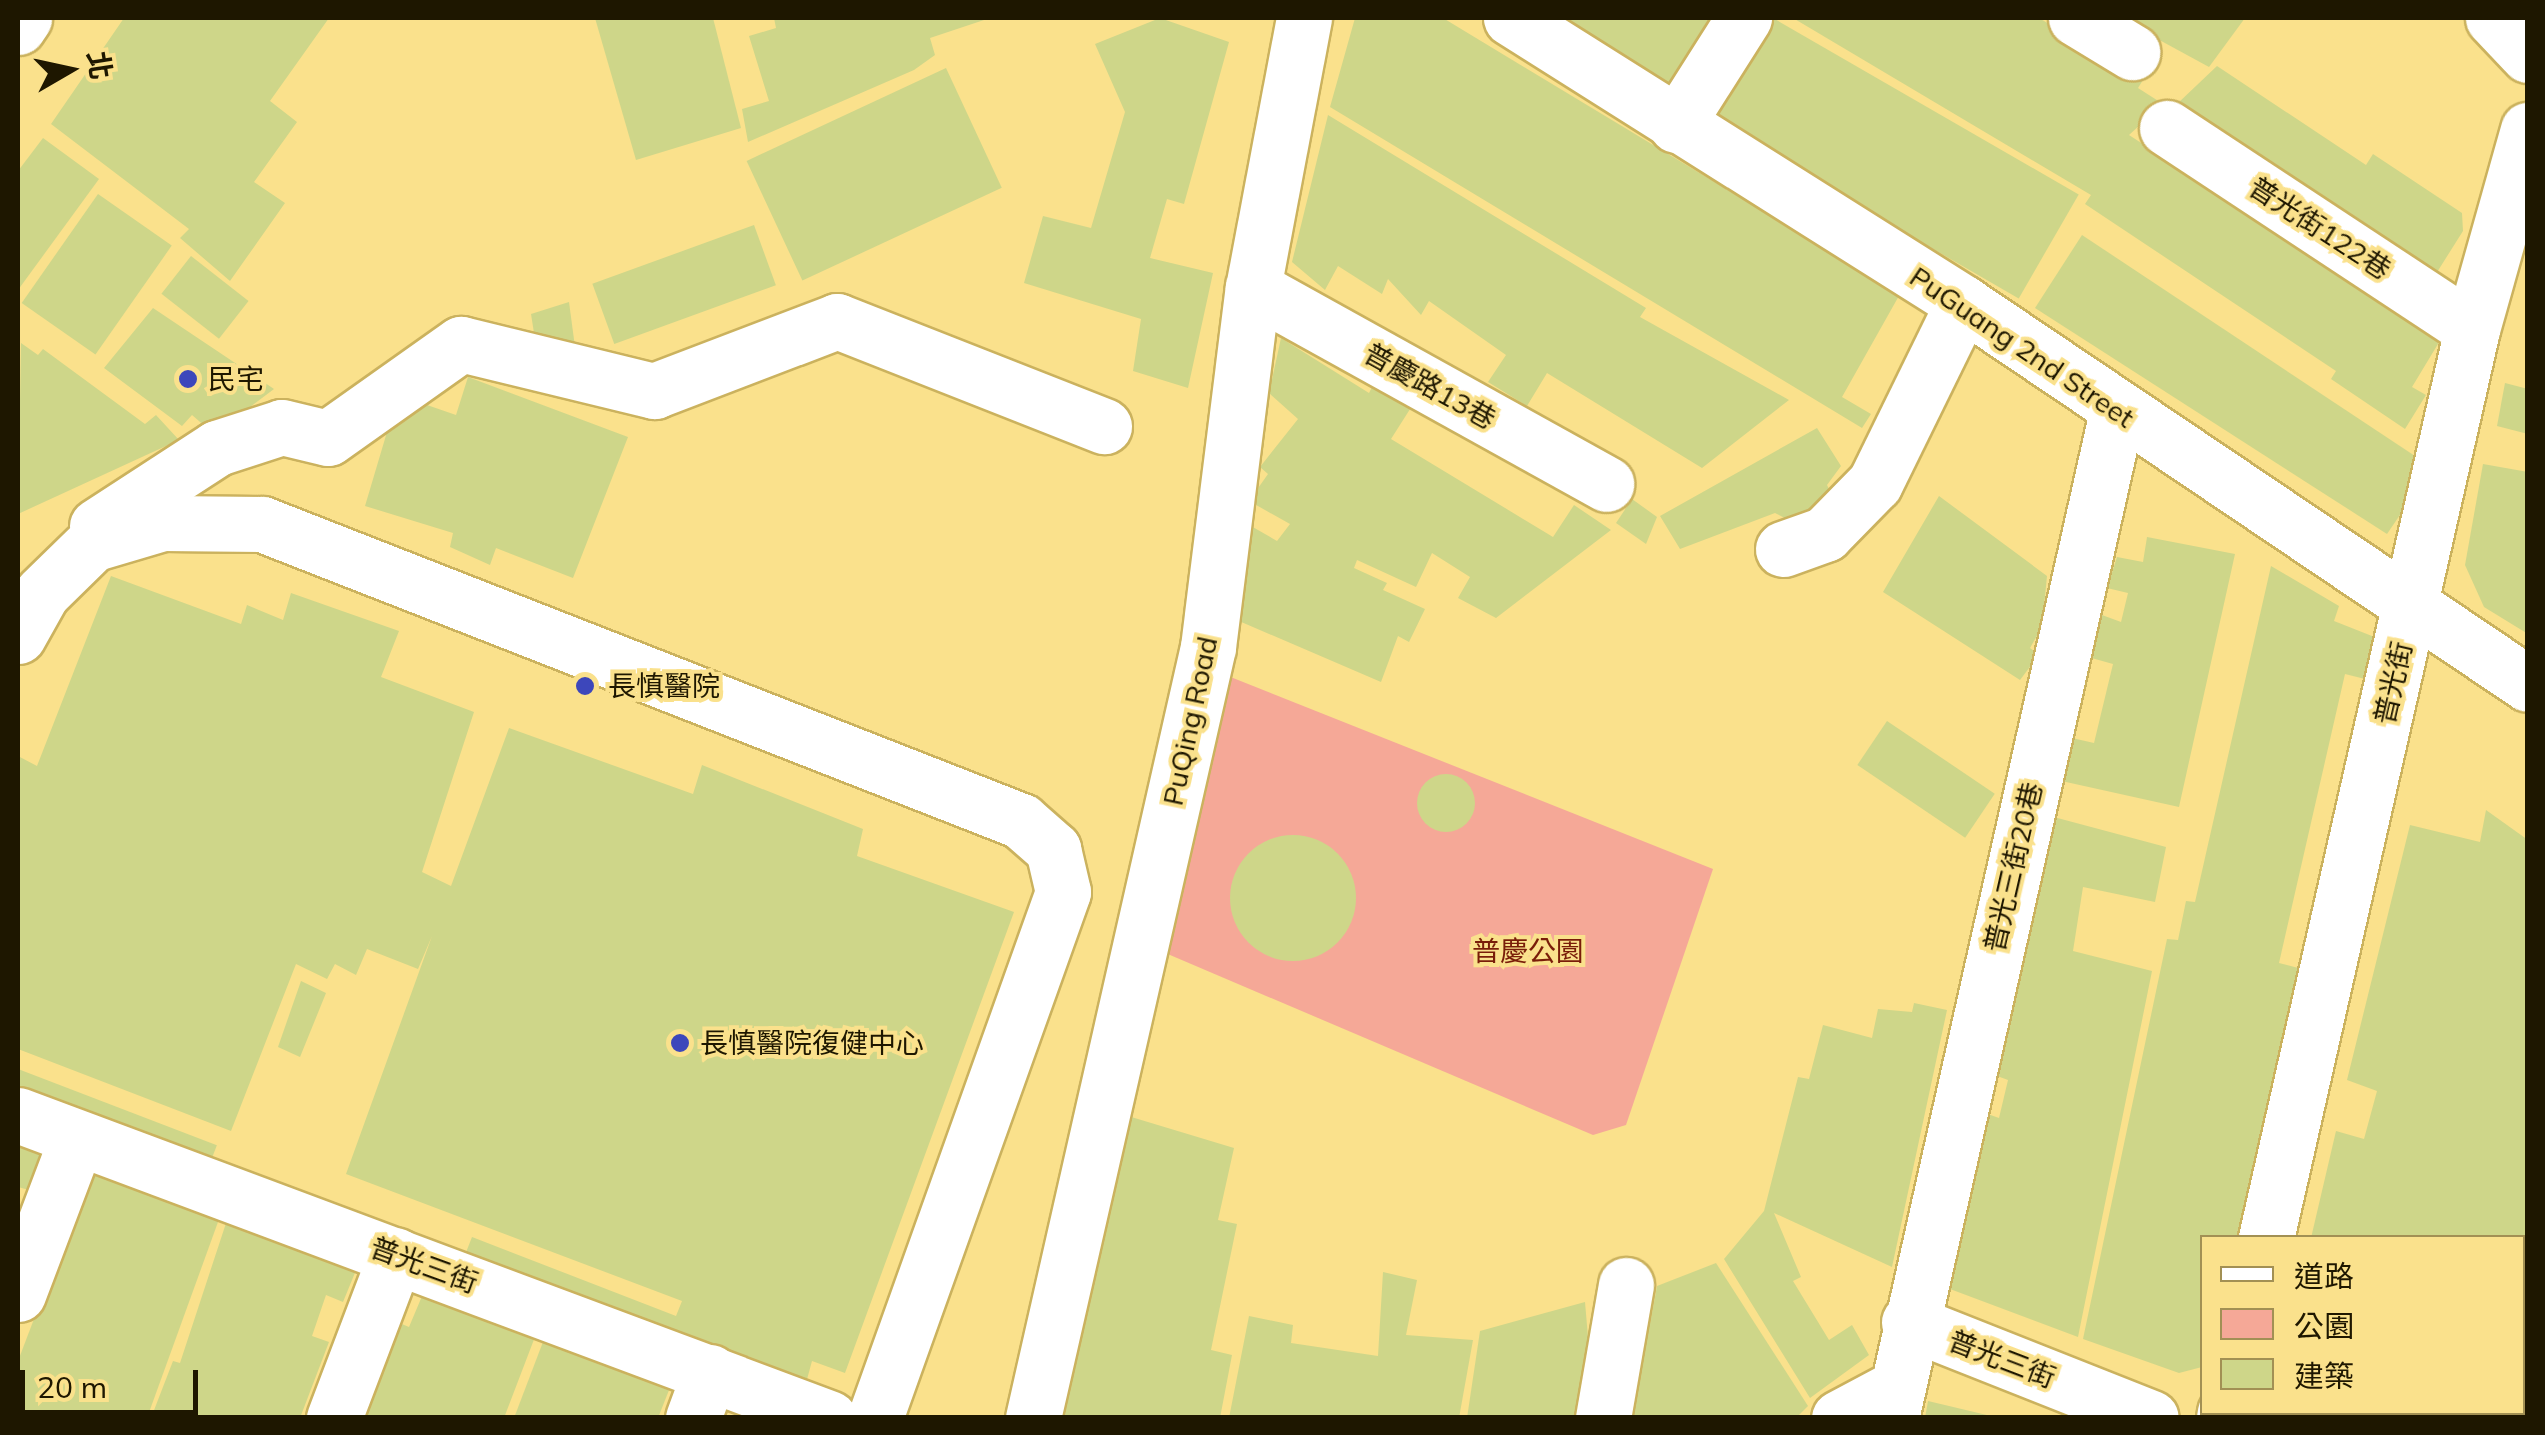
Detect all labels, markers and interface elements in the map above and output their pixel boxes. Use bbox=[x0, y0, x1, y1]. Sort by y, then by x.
north arrow bbox=[20, 20, 120, 120]
text: 北 bbox=[81, 49, 120, 82]
street label: 普光街122巷 bbox=[2243, 170, 2397, 286]
street label: PuGuang 2nd Street bbox=[1904, 260, 2140, 434]
street label: 普慶路13巷 bbox=[1358, 336, 1502, 436]
place label: 民宅 bbox=[208, 362, 264, 396]
marker: 民宅 bbox=[177, 368, 199, 390]
street label: PuQing Road bbox=[1156, 634, 1224, 808]
street label: 普光街 bbox=[2367, 638, 2419, 728]
place label: 長慎醫院 bbox=[608, 669, 720, 703]
marker: 長慎醫院 bbox=[572, 673, 598, 699]
street label: 普光三街20巷 bbox=[1977, 779, 2049, 955]
park label: 普慶公園 bbox=[1472, 934, 1584, 968]
place label: 長慎醫院復健中心 bbox=[700, 1026, 924, 1060]
marker: 長慎醫院復健中心 bbox=[669, 1032, 691, 1054]
street label: 普光三街 bbox=[366, 1230, 482, 1300]
legend bbox=[2200, 1235, 2525, 1415]
text: 道路 bbox=[2294, 1257, 2354, 1295]
text: 公園 bbox=[2294, 1307, 2354, 1345]
street label: 普光三街 bbox=[1944, 1323, 2060, 1395]
scale bar bbox=[25, 1350, 202, 1412]
text: 建築 bbox=[2294, 1357, 2354, 1395]
text: 20 m bbox=[37, 1368, 107, 1406]

